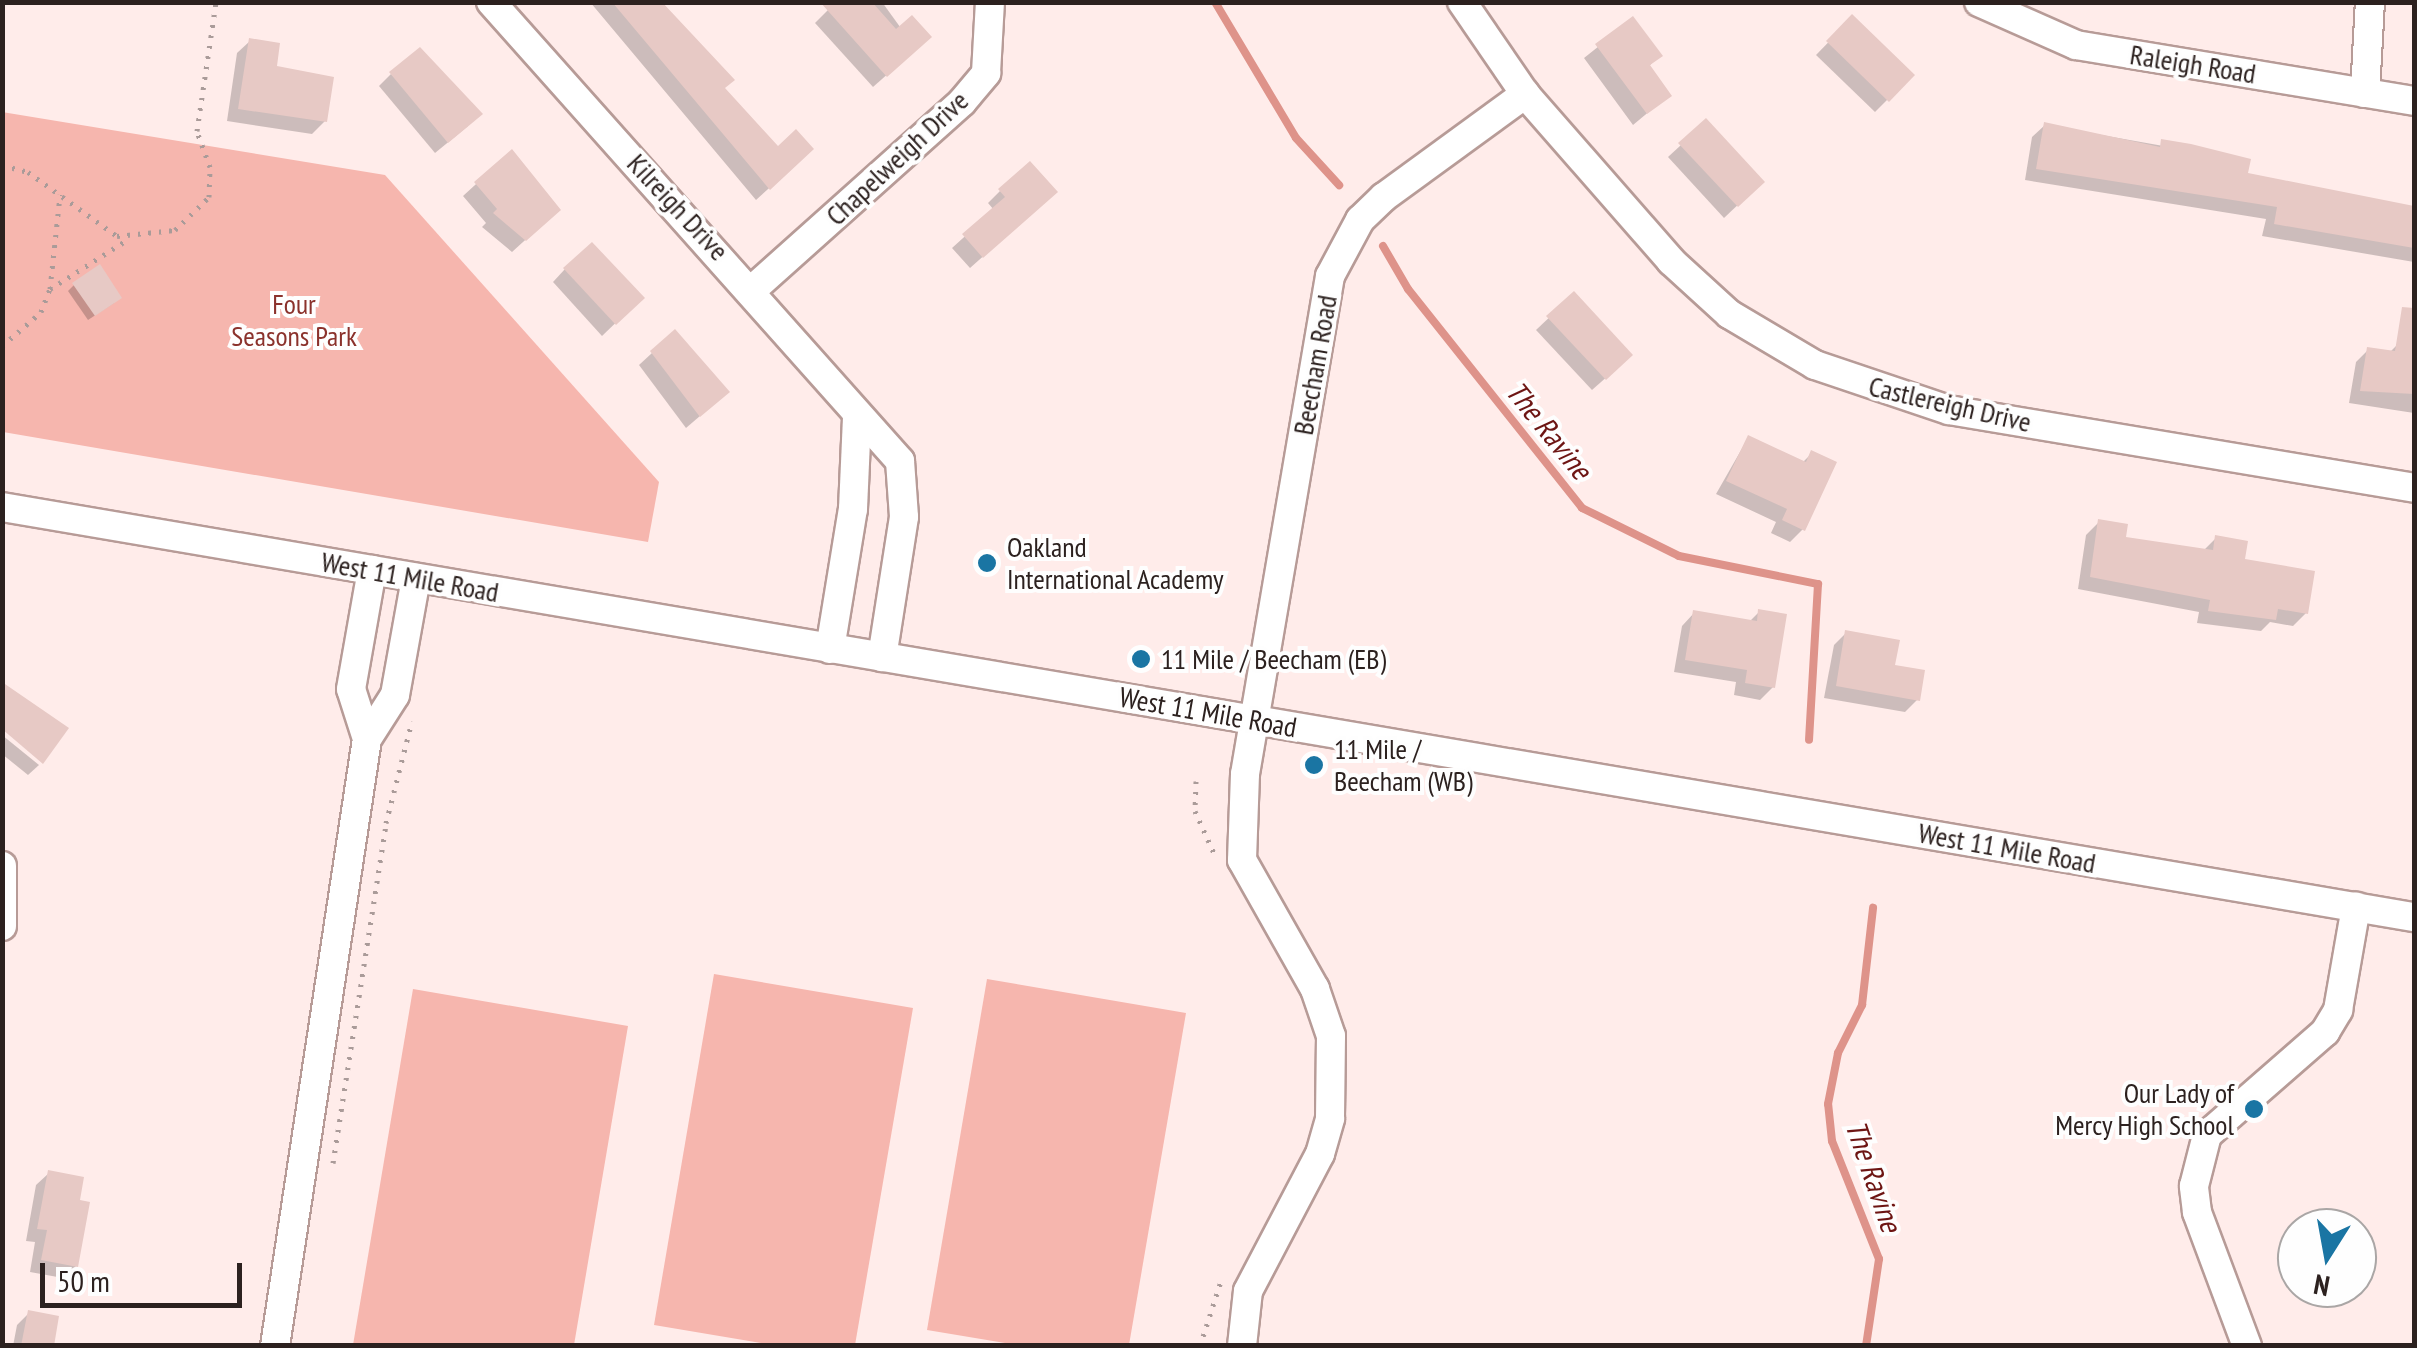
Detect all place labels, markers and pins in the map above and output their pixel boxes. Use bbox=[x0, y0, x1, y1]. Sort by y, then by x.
place label: Oakland International Academy bbox=[1007, 530, 1224, 596]
marker: Oakland International Academy bbox=[976, 552, 998, 574]
place label: 11 Mile / Beecham (EB) bbox=[1161, 642, 1386, 676]
marker: 11 Mile / Beecham (EB) bbox=[1130, 648, 1152, 670]
place label: 11 Mile / Beecham (WB) bbox=[1334, 732, 1473, 798]
marker: 11 Mile / Beecham (WB) bbox=[1303, 754, 1325, 776]
place label: Our Lady of Mercy High School bbox=[2054, 1076, 2234, 1142]
marker: Our Lady of Mercy High School bbox=[2243, 1098, 2265, 1120]

